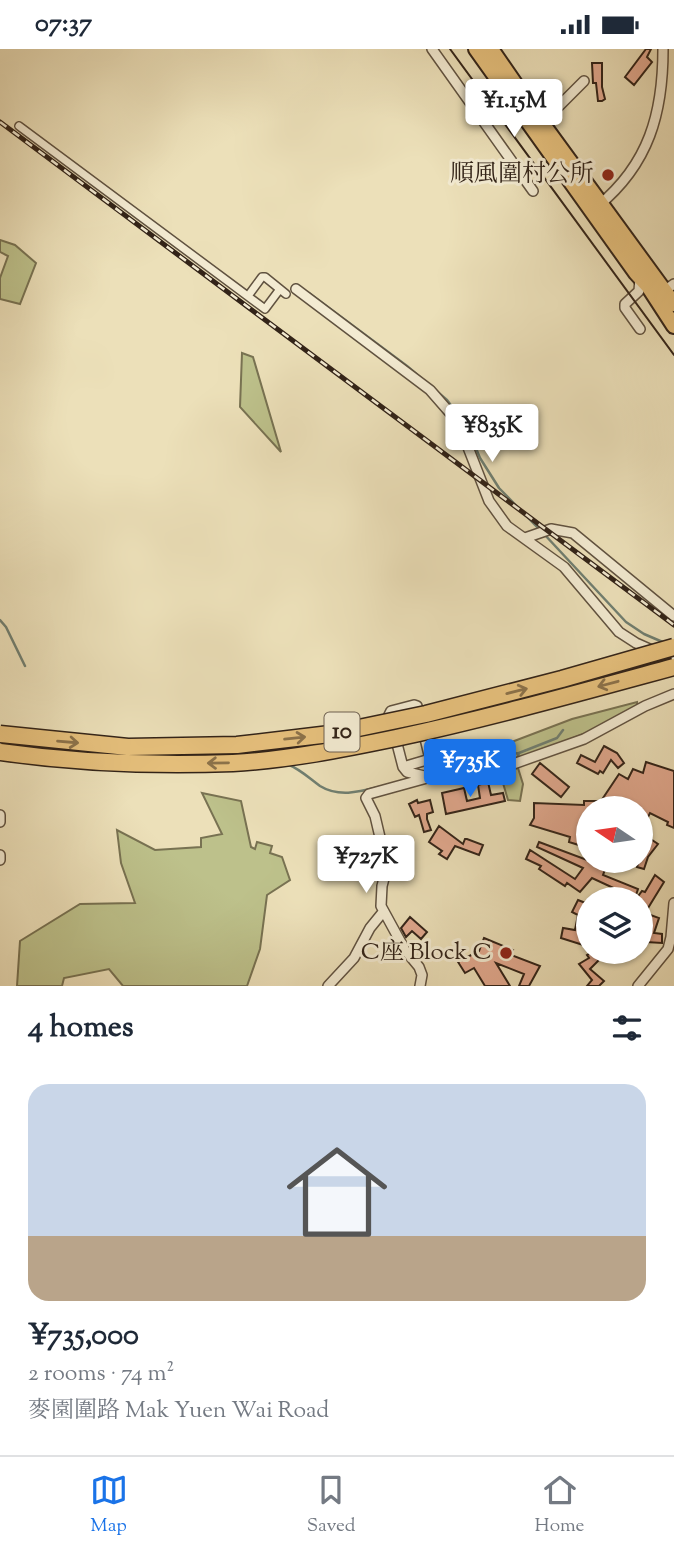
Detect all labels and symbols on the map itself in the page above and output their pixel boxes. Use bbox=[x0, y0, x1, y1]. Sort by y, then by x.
pin: ¥1.15M bbox=[457, 80, 571, 139]
place label: 順風圍村公所 bbox=[450, 158, 594, 192]
marker: 順風圍村公所 bbox=[600, 167, 616, 183]
pin: ¥835K bbox=[443, 405, 541, 464]
one-way arrow bbox=[597, 679, 619, 692]
one-way arrow bbox=[505, 684, 528, 697]
road number: 10 bbox=[324, 713, 360, 751]
one-way arrow bbox=[283, 732, 305, 745]
one-way arrow bbox=[56, 736, 79, 749]
pin: ¥735K bbox=[421, 739, 519, 799]
one-way arrow bbox=[207, 756, 230, 770]
north arrow bbox=[576, 796, 653, 873]
pin: ¥727K bbox=[317, 835, 415, 895]
place label: C座 Block C bbox=[361, 936, 492, 970]
marker: C座 Block C bbox=[498, 945, 514, 961]

